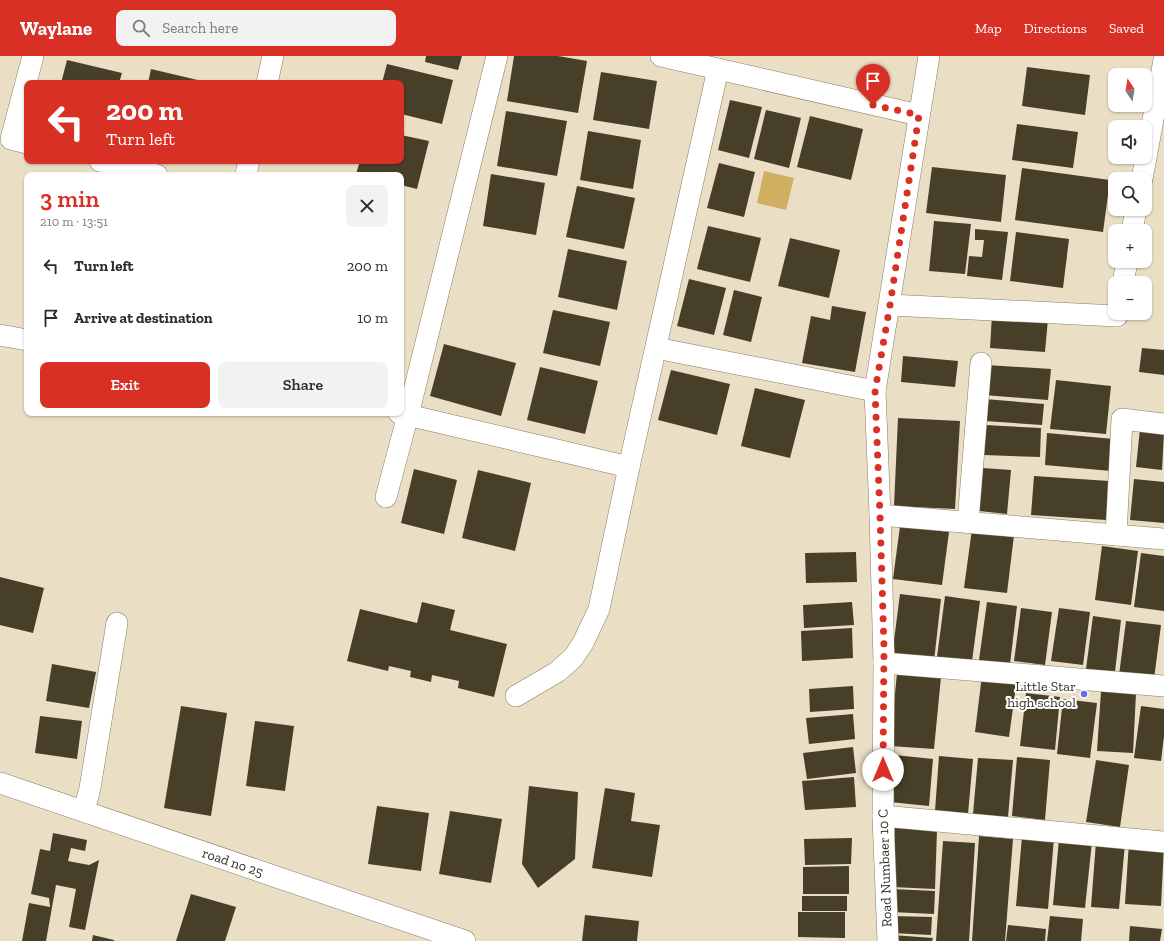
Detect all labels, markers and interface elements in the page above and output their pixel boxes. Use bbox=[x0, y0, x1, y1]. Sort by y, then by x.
search box bbox=[116, 10, 396, 46]
text: Waylane bbox=[20, 17, 92, 40]
icon: search bbox=[130, 17, 152, 39]
text: Search here bbox=[162, 19, 238, 37]
text: Map bbox=[975, 20, 1002, 37]
text: Directions bbox=[1024, 20, 1087, 37]
text: Saved bbox=[1109, 20, 1144, 37]
pin bbox=[856, 64, 890, 105]
north arrow bbox=[1108, 68, 1152, 112]
map controls bbox=[1108, 68, 1152, 320]
icon: arrive bbox=[862, 70, 884, 92]
text: 200 m bbox=[106, 94, 183, 127]
icon: left bbox=[40, 96, 92, 148]
button: sound bbox=[1108, 120, 1152, 164]
text: Turn left bbox=[106, 128, 175, 150]
button: search bbox=[1108, 172, 1152, 216]
text: 3 min bbox=[40, 184, 99, 213]
button: close bbox=[346, 185, 388, 227]
text: 210 m · 13:51 bbox=[40, 214, 108, 229]
button: + bbox=[1108, 224, 1152, 268]
icon: left bbox=[40, 255, 62, 277]
text: Turn left bbox=[74, 257, 134, 275]
text: 200 m bbox=[347, 257, 388, 275]
button: − bbox=[1108, 276, 1152, 320]
icon: arrive bbox=[40, 307, 62, 329]
text: Arrive at destination bbox=[74, 309, 213, 327]
text: 10 m bbox=[357, 309, 388, 327]
button: Exit bbox=[40, 362, 210, 408]
button: Share bbox=[218, 362, 388, 408]
place label: Little Star high school bbox=[1007, 678, 1076, 711]
marker: Little Star high school bbox=[1079, 689, 1089, 699]
position arrow bbox=[862, 749, 904, 791]
street label: Road Numbaer 10 C bbox=[874, 808, 896, 928]
street label: road no 25 bbox=[200, 844, 266, 880]

